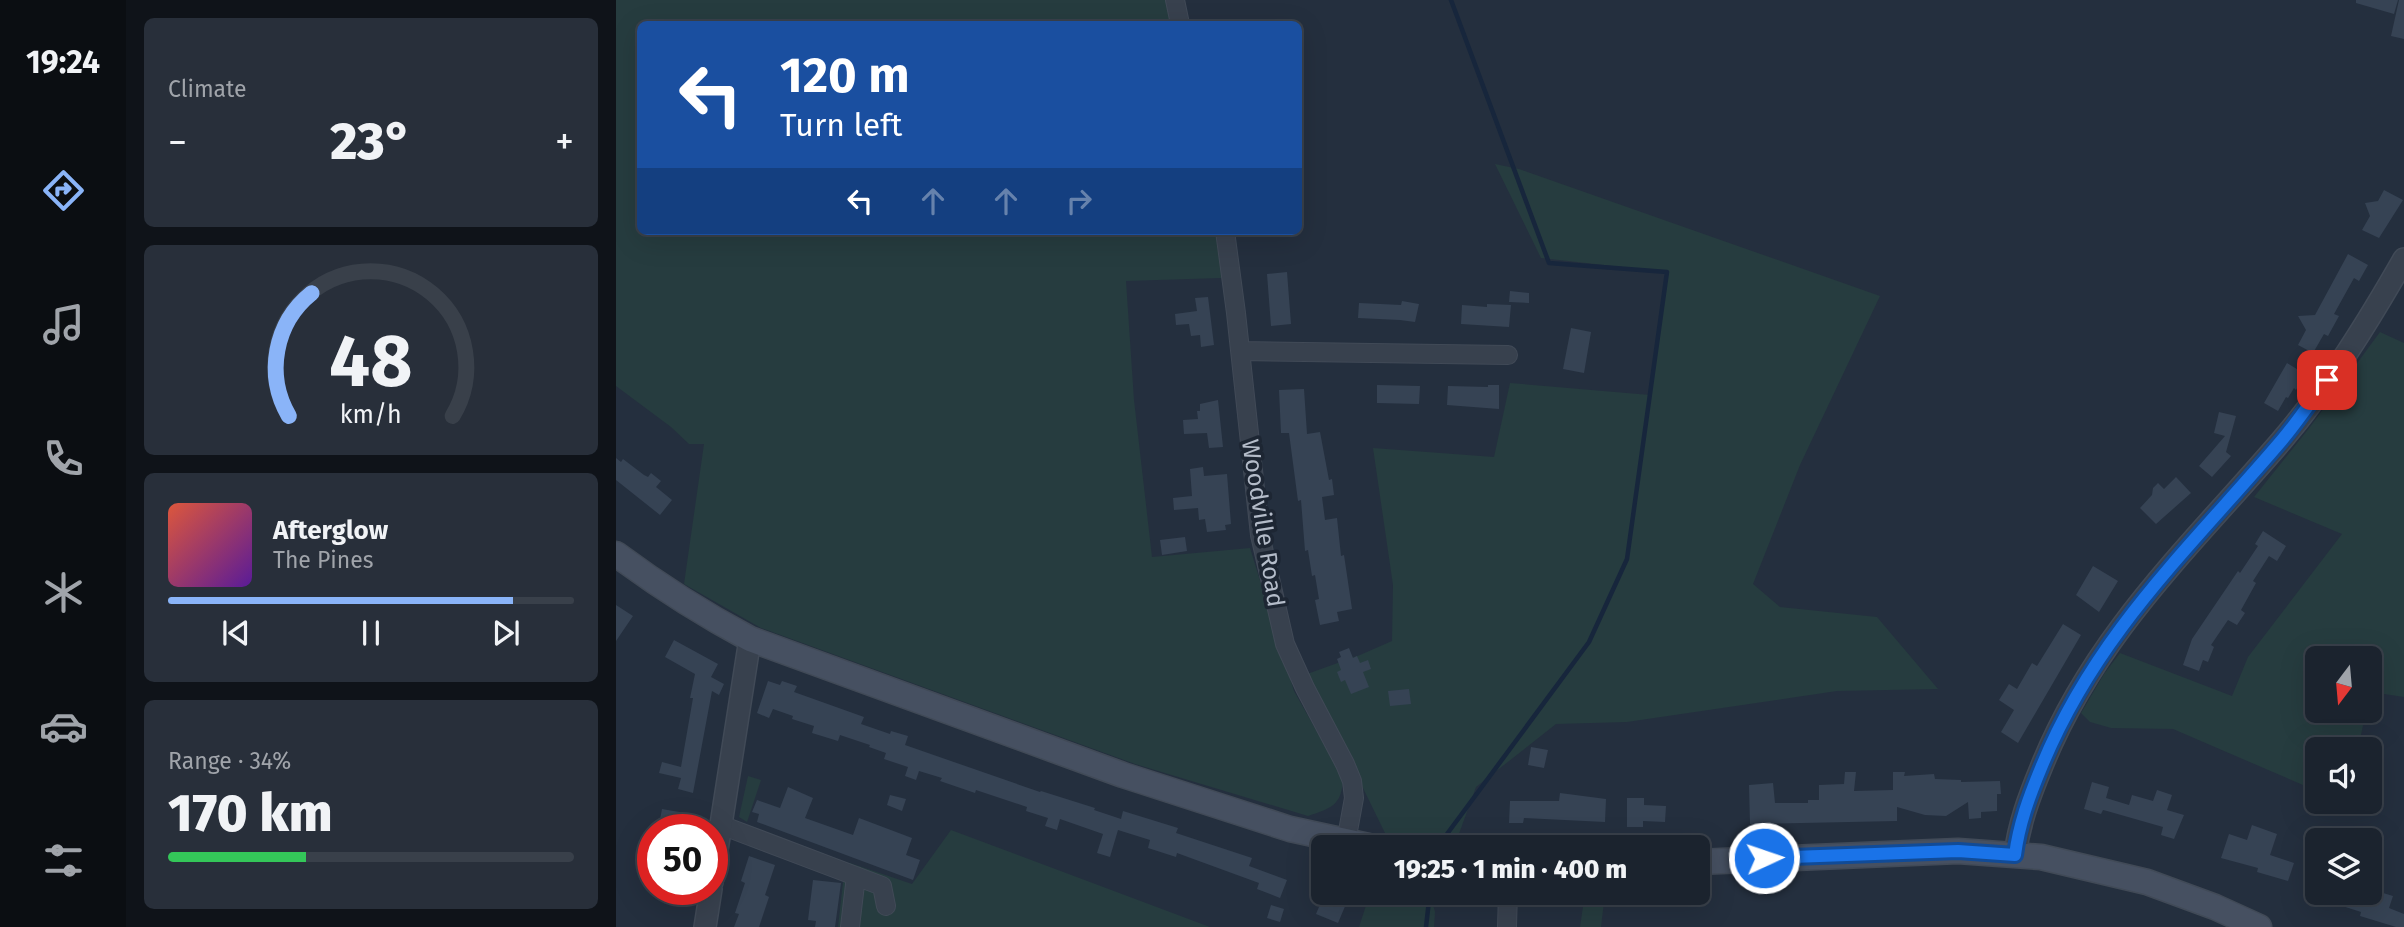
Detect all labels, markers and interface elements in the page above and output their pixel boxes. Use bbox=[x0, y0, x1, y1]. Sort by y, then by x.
text: 19:24 bbox=[26, 43, 100, 81]
text: 120 m bbox=[780, 46, 910, 105]
icon: left bbox=[665, 49, 756, 140]
text: Climate bbox=[168, 75, 247, 103]
text: Turn left bbox=[780, 106, 902, 144]
text: 23° bbox=[330, 110, 412, 173]
text: − bbox=[168, 119, 187, 165]
text: + bbox=[555, 119, 574, 165]
icon: directions bbox=[39, 166, 88, 215]
icon: left bbox=[841, 182, 879, 220]
icon: ahead bbox=[914, 182, 952, 220]
icon: ahead bbox=[987, 182, 1025, 220]
icon: right bbox=[1060, 182, 1098, 220]
icon: music bbox=[39, 300, 88, 349]
text: 48 bbox=[329, 318, 413, 405]
pin bbox=[2297, 350, 2357, 410]
icon: arrive bbox=[2308, 361, 2346, 399]
text: km/h bbox=[340, 400, 402, 430]
icon: phone bbox=[39, 434, 88, 483]
street label: Woodville Road bbox=[1236, 437, 1290, 609]
text: Afterglow bbox=[273, 515, 388, 546]
text: The Pines bbox=[273, 546, 374, 574]
icon: climate bbox=[39, 568, 88, 617]
icon: previous bbox=[217, 614, 255, 652]
icon: pause bbox=[352, 614, 390, 652]
icon: next bbox=[487, 614, 525, 652]
north arrow bbox=[2305, 646, 2382, 723]
map controls bbox=[2305, 646, 2382, 905]
icon: car bbox=[39, 702, 88, 751]
button: sound bbox=[2305, 737, 2382, 814]
text: Range · 34% bbox=[168, 747, 291, 775]
text: 170 km bbox=[168, 782, 333, 845]
speed limit sign: 50 bbox=[637, 814, 728, 905]
position arrow bbox=[1727, 821, 1801, 895]
button: layers bbox=[2305, 828, 2382, 905]
icon: filters bbox=[39, 836, 88, 885]
text: 19:25 · 1 min · 400 m bbox=[1394, 854, 1627, 885]

